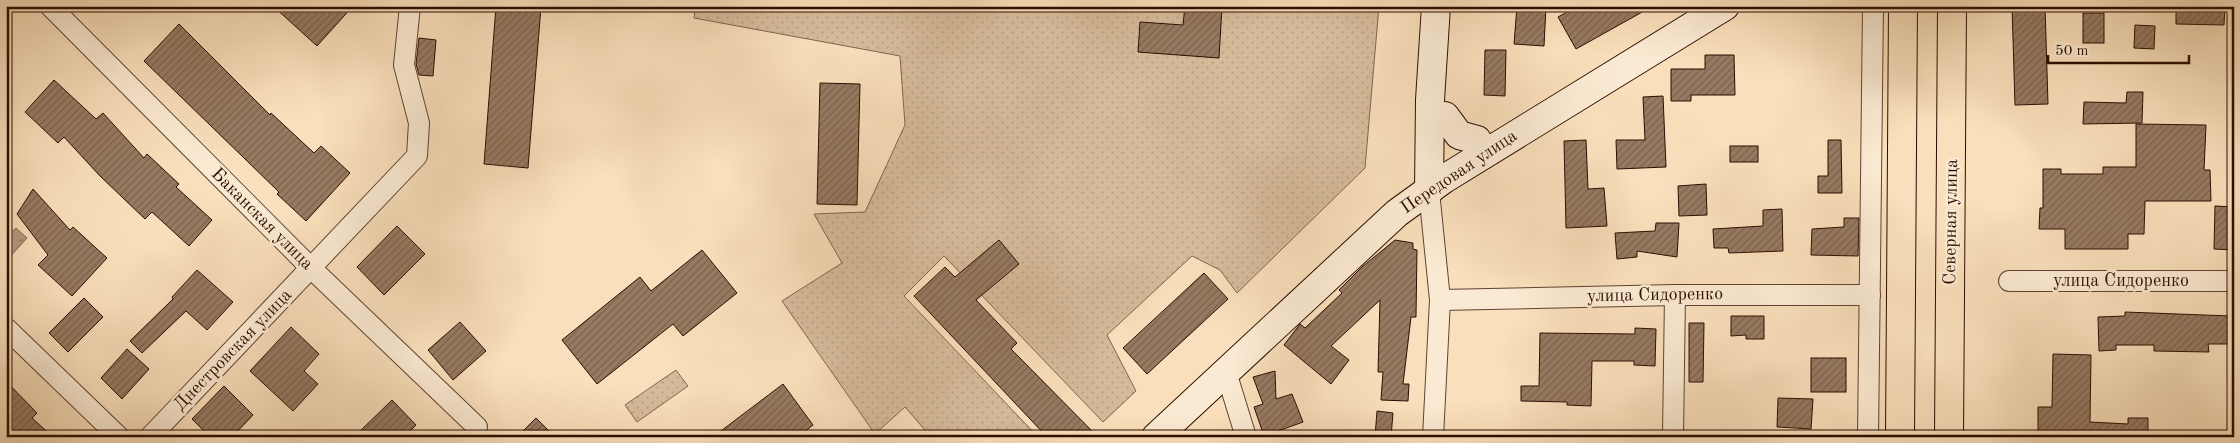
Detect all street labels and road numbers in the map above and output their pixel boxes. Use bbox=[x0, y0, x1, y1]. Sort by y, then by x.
street label: Передовая улица bbox=[1398, 127, 1520, 217]
street label: Северная улица bbox=[1941, 159, 1961, 285]
street label: Баканская улица bbox=[208, 165, 316, 273]
street label: улица Сидоренко bbox=[2053, 272, 2189, 290]
street label: улица Сидоренко bbox=[1587, 285, 1723, 305]
street label: Днестровская улица bbox=[171, 286, 295, 414]

